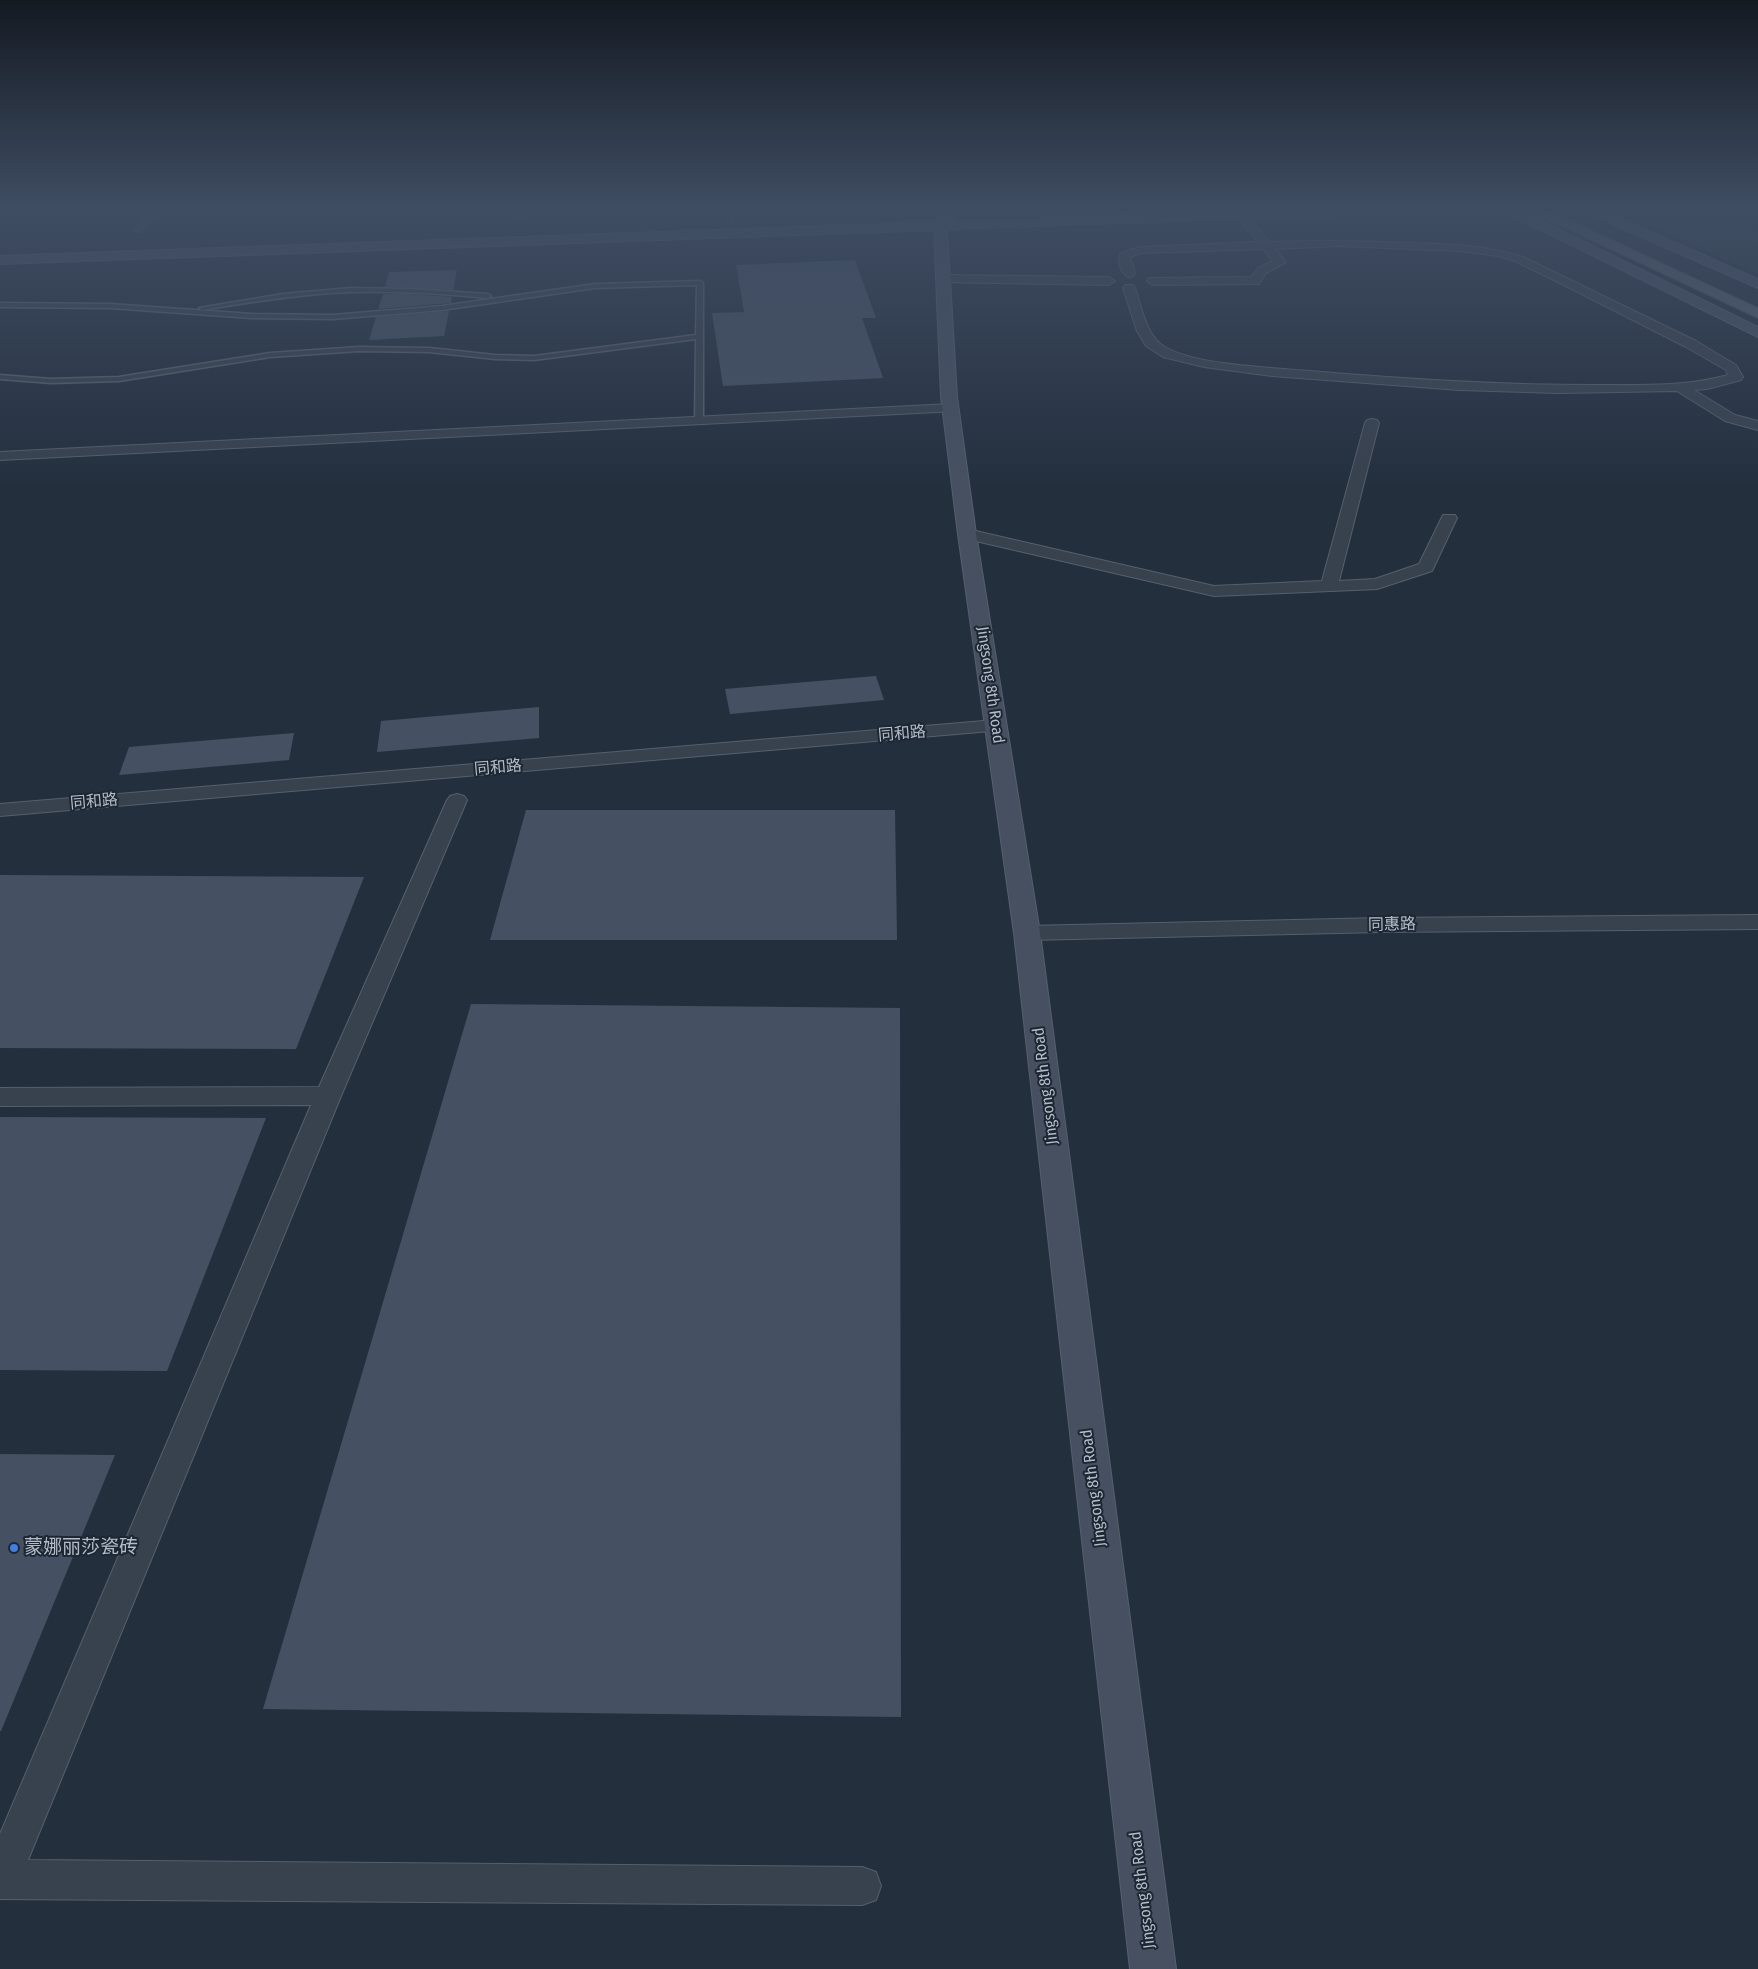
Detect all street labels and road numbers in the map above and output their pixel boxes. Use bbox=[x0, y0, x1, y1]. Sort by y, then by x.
street label: Jingsong 8th Road bbox=[972, 625, 1008, 745]
street label: 同和路 bbox=[877, 722, 927, 746]
street label: 同和路 bbox=[473, 756, 523, 780]
street label: 同和路 bbox=[69, 790, 119, 814]
street label: 同惠路 bbox=[1368, 915, 1416, 935]
street label: Jingsong 8th Road bbox=[1029, 1026, 1063, 1146]
street label: Jingsong 8th Road bbox=[1077, 1428, 1111, 1548]
street label: Jingsong 8th Road bbox=[1126, 1830, 1160, 1950]

